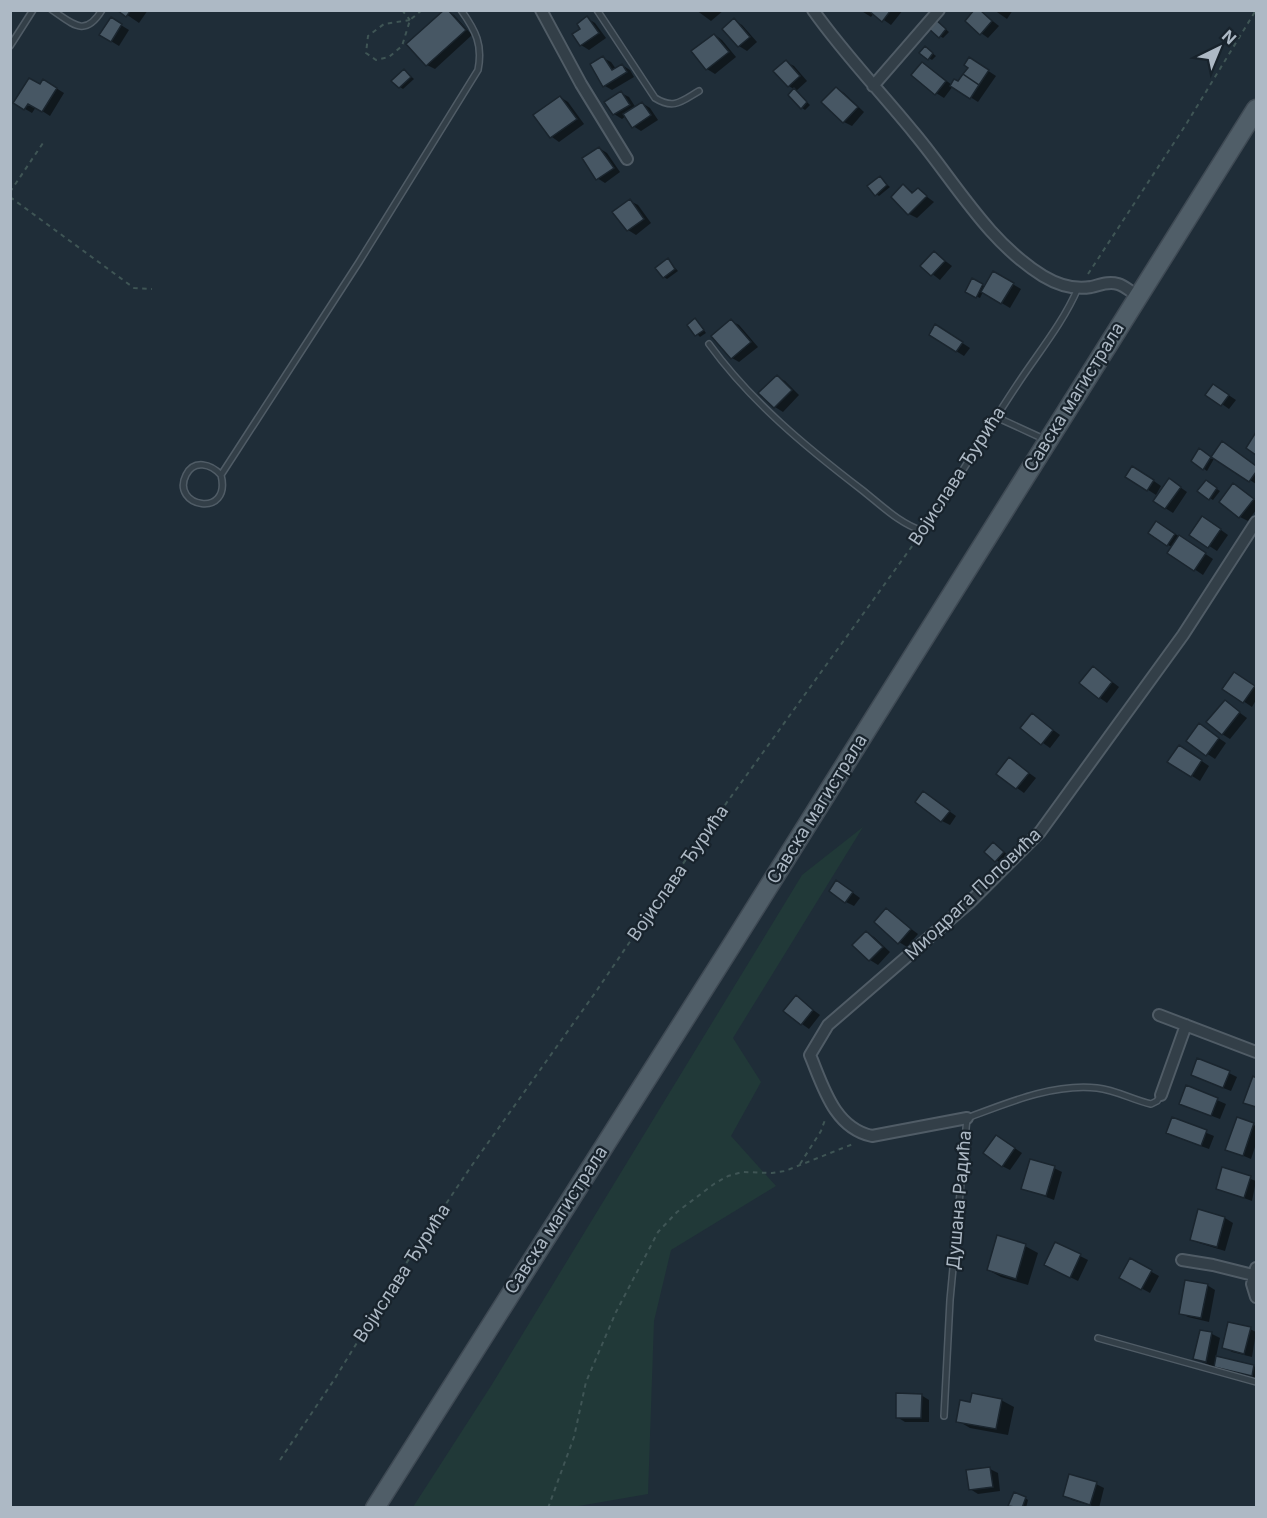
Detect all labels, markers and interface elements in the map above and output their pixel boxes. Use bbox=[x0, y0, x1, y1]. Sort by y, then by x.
north arrow bbox=[1189, 18, 1249, 78]
text: N bbox=[1218, 26, 1241, 49]
street label: Савска магистрала bbox=[1019, 318, 1128, 475]
street label: Војислава Ђурића bbox=[904, 403, 1009, 549]
street label: Савска магистрала bbox=[762, 730, 871, 887]
street label: Војислава Ђурића bbox=[623, 801, 732, 945]
street label: Миодрага Поповића bbox=[900, 823, 1045, 964]
street label: Душана Радића bbox=[942, 1129, 975, 1271]
street label: Савска магистрала bbox=[500, 1142, 611, 1298]
street label: Војислава Ђурића bbox=[349, 1200, 454, 1346]

